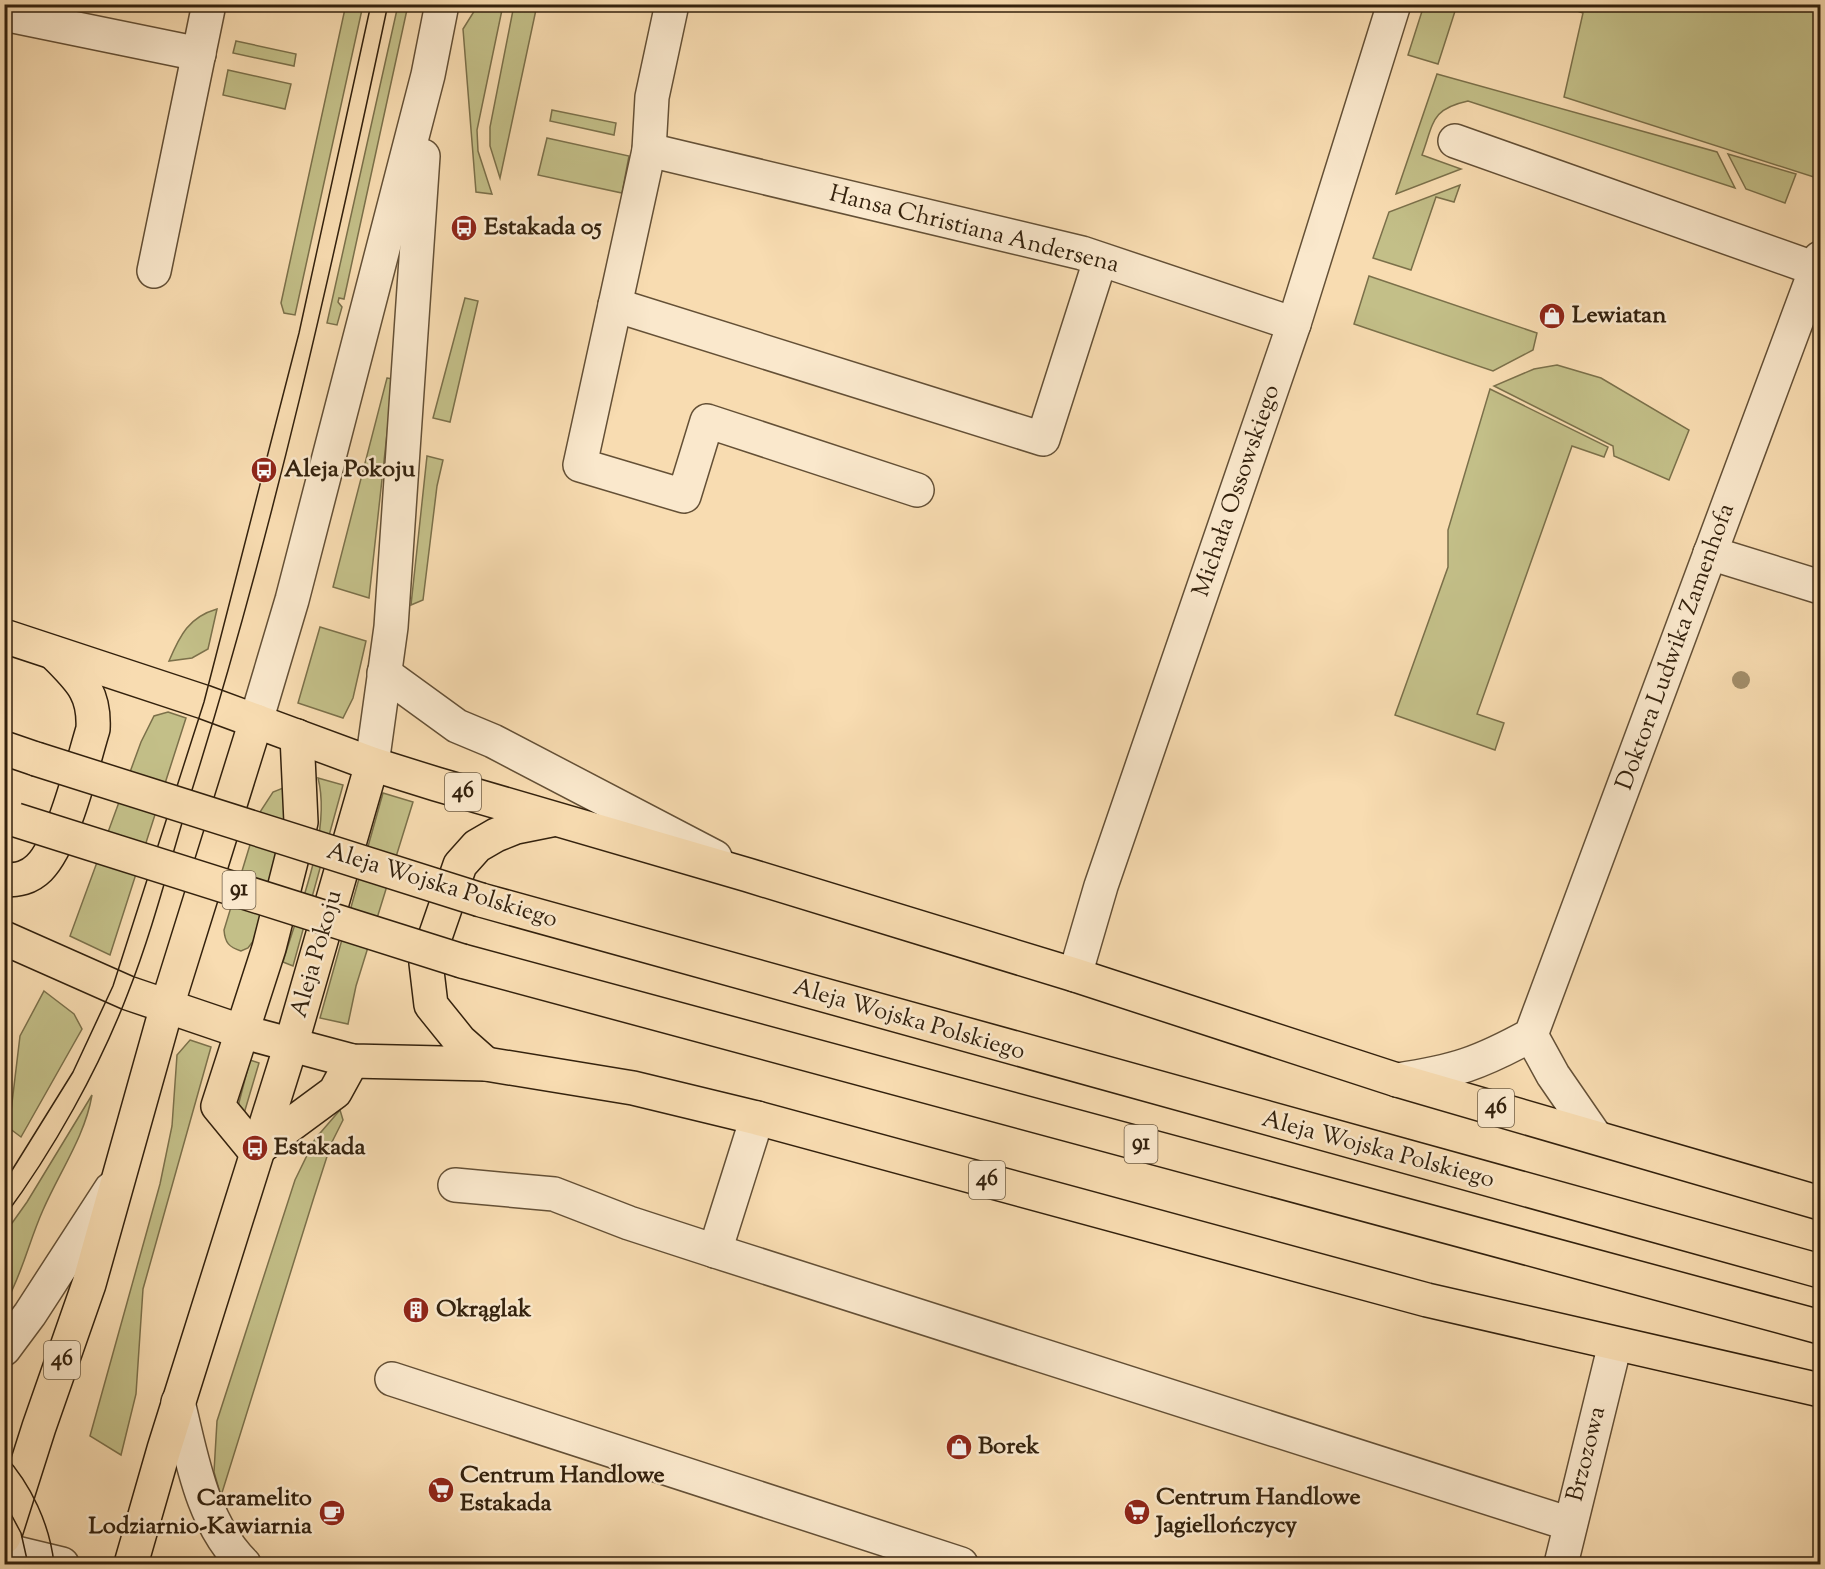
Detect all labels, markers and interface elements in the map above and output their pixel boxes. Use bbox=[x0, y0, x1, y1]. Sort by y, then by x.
street label: Hansa Christiana Andersena bbox=[826, 178, 1122, 282]
place label: Estakada 05 bbox=[484, 211, 602, 245]
bus stop icon: Estakada 05 bbox=[449, 213, 479, 243]
place label: Lewiatan bbox=[1572, 299, 1667, 333]
shop icon: Lewiatan bbox=[1537, 301, 1567, 331]
street label: Michała Ossowskiego bbox=[1185, 380, 1289, 602]
place label: Aleja Pokoju bbox=[284, 453, 416, 487]
bus stop icon: Aleja Pokoju bbox=[249, 455, 279, 485]
street label: Doktora Ludwika Zamenhofa bbox=[1608, 499, 1744, 795]
road number: 46 bbox=[445, 773, 481, 811]
street label: Aleja Wojska Polskiego bbox=[322, 835, 562, 937]
road number: 91 bbox=[222, 871, 256, 909]
street label: Aleja Pokoju bbox=[283, 886, 351, 1022]
street label: Aleja Wojska Polskiego bbox=[789, 971, 1029, 1069]
road number: 46 bbox=[1478, 1089, 1514, 1127]
street label: Aleja Wojska Polskiego bbox=[1258, 1103, 1498, 1197]
road number: 91 bbox=[1124, 1125, 1158, 1163]
place label: Estakada bbox=[274, 1131, 367, 1165]
bus stop icon: Estakada bbox=[240, 1133, 270, 1163]
road number: 46 bbox=[969, 1161, 1005, 1199]
place label: Okrąglak bbox=[436, 1293, 532, 1327]
building icon: Okrąglak bbox=[401, 1295, 431, 1325]
road number: 46 bbox=[44, 1341, 80, 1379]
street label: Brzozowa bbox=[1559, 1403, 1615, 1505]
place label: Borek bbox=[978, 1430, 1040, 1464]
shop icon: Borek bbox=[944, 1432, 974, 1462]
place label: Centrum Handlowe Estakada bbox=[460, 1459, 665, 1521]
supermarket icon: Centrum Handlowe Estakada bbox=[426, 1475, 456, 1505]
place label: Centrum Handlowe Jagiellończycy bbox=[1154, 1481, 1361, 1543]
place label: Caramelito Lodziarnio-Kawiarnia bbox=[88, 1482, 313, 1544]
supermarket icon: Centrum Handlowe Jagiellończycy bbox=[1122, 1497, 1152, 1527]
cafe icon: Caramelito Lodziarnio-Kawiarnia bbox=[317, 1498, 347, 1528]

